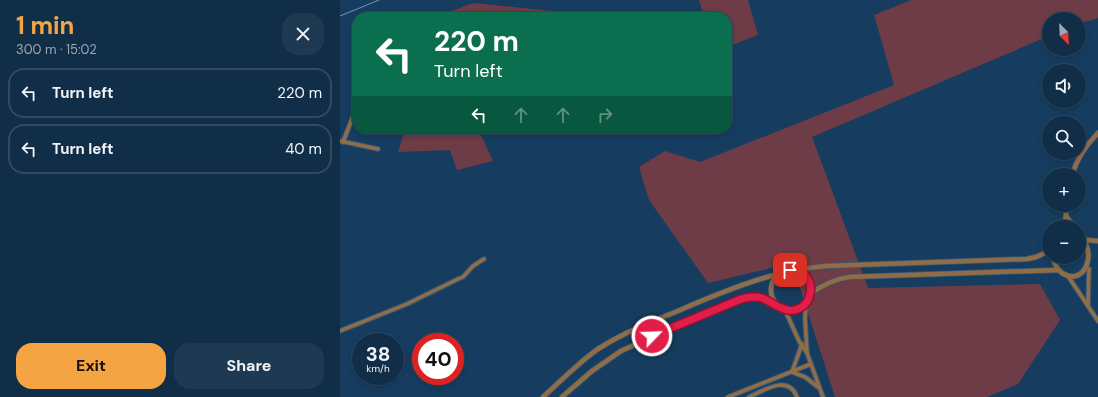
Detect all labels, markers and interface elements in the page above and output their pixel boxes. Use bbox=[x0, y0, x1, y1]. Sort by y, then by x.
text: 1 min bbox=[16, 10, 74, 41]
north arrow bbox=[1042, 12, 1086, 56]
map controls bbox=[1042, 12, 1086, 264]
button: close bbox=[282, 13, 324, 55]
text: 220 m bbox=[434, 23, 519, 60]
icon: left bbox=[368, 28, 420, 80]
text: 300 m · 15:02 bbox=[16, 41, 97, 58]
text: Turn left bbox=[434, 59, 503, 83]
button: sound bbox=[1042, 64, 1086, 108]
icon: left bbox=[18, 82, 40, 104]
text: Turn left bbox=[52, 83, 113, 103]
text: 220 m bbox=[277, 83, 322, 103]
icon: left bbox=[468, 104, 490, 126]
icon: ahead bbox=[510, 104, 532, 126]
icon: ahead bbox=[552, 104, 574, 126]
icon: right bbox=[594, 104, 616, 126]
button: search bbox=[1042, 116, 1086, 160]
icon: left bbox=[18, 138, 40, 160]
text: Turn left bbox=[52, 139, 113, 159]
text: 40 m bbox=[285, 139, 322, 159]
button: + bbox=[1042, 168, 1086, 212]
button: − bbox=[1042, 220, 1086, 264]
pin bbox=[773, 253, 807, 287]
icon: arrive bbox=[779, 259, 801, 281]
position arrow bbox=[631, 315, 673, 357]
speed limit sign: 40 bbox=[412, 333, 464, 385]
text: 38 bbox=[366, 341, 390, 367]
button: Exit bbox=[16, 343, 166, 389]
button: Share bbox=[174, 343, 324, 389]
text: km/h bbox=[366, 362, 390, 375]

